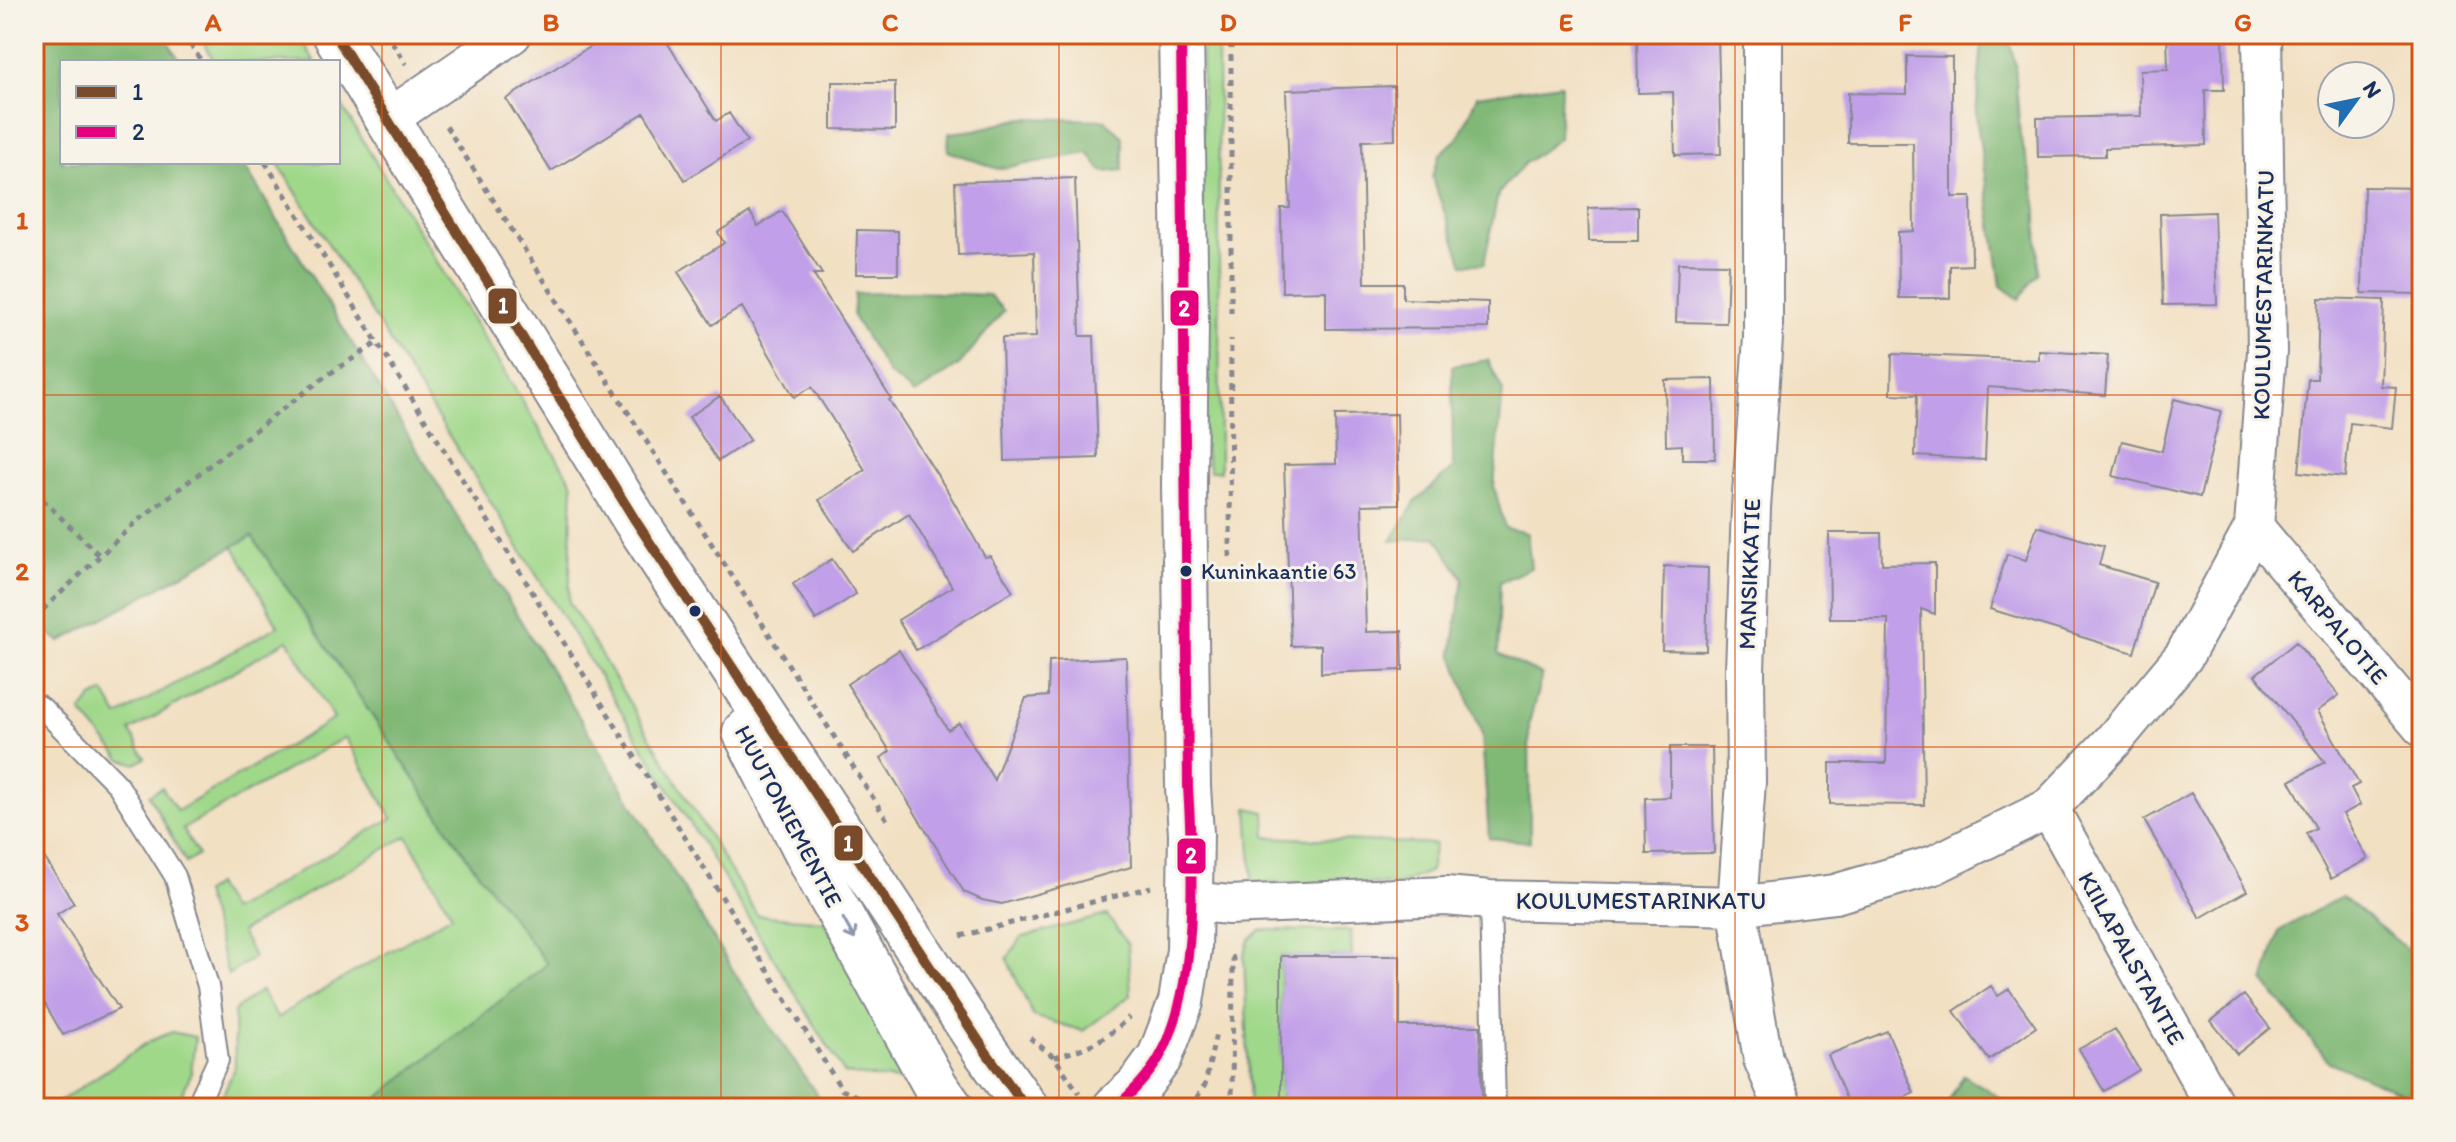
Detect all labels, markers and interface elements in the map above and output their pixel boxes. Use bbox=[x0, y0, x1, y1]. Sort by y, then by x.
text: A bbox=[204, 6, 222, 38]
text: B bbox=[543, 6, 560, 38]
text: C bbox=[882, 6, 899, 38]
text: D bbox=[1219, 6, 1237, 38]
text: E bbox=[1559, 6, 1573, 38]
text: F bbox=[1898, 6, 1912, 38]
text: G bbox=[2234, 6, 2252, 38]
legend bbox=[60, 60, 340, 164]
north arrow bbox=[2316, 60, 2396, 140]
text: N bbox=[2357, 76, 2388, 103]
text: 1 bbox=[132, 77, 143, 106]
text: 2 bbox=[132, 117, 145, 146]
street label: KOULUMESTARINKATU bbox=[2246, 170, 2280, 420]
text: 1 bbox=[16, 204, 28, 236]
line badge: 1 bbox=[487, 287, 518, 325]
line badge: 2 bbox=[1169, 289, 1200, 327]
text: 1 bbox=[498, 292, 509, 319]
text: 2 bbox=[1178, 295, 1190, 322]
street label: MANSIKKATIE bbox=[1732, 498, 1766, 650]
text: 2 bbox=[15, 555, 29, 587]
place label: Kuninkaantie 63 bbox=[1201, 558, 1356, 585]
marker: Kuninkaantie 63 bbox=[1178, 563, 1194, 579]
street label: KARPALOTIE bbox=[2282, 564, 2394, 690]
unlabelled marker bbox=[687, 603, 703, 619]
street label: HUUTONIEMENTIE bbox=[729, 720, 849, 912]
line badge: 1 bbox=[833, 824, 864, 862]
text: 1 bbox=[843, 830, 854, 857]
line badge: 2 bbox=[1176, 837, 1207, 875]
text: 2 bbox=[1185, 842, 1197, 869]
street label: KIILAPALSTANTIE bbox=[2072, 866, 2192, 1050]
street label: KOULUMESTARINKATU bbox=[1516, 886, 1766, 915]
text: 3 bbox=[15, 906, 29, 938]
one-way arrow bbox=[841, 917, 857, 940]

